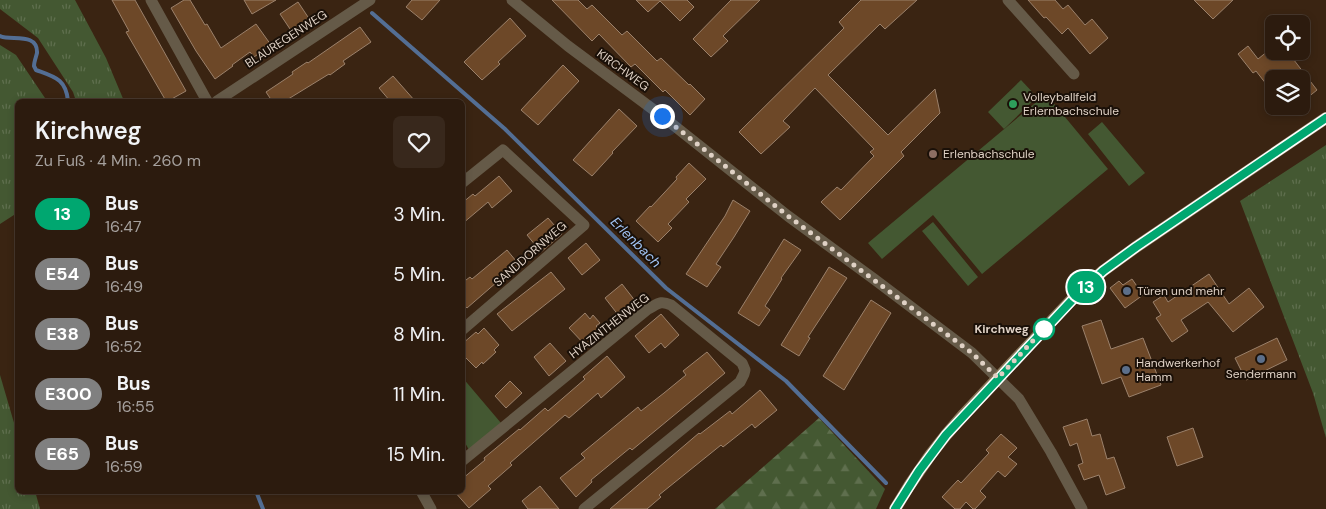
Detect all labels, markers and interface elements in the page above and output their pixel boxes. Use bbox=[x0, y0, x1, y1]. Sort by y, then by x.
street label: BLAUREGENWEG bbox=[242, 7, 330, 71]
map controls bbox=[1265, 15, 1310, 115]
button: locate bbox=[1265, 15, 1310, 60]
street label: KIRCHWEG bbox=[594, 46, 652, 94]
button: layers bbox=[1265, 70, 1310, 115]
place label: Volleyballfeld Erlernbachschule bbox=[1023, 89, 1119, 119]
marker: Volleyballfeld Erlernbachschule bbox=[1007, 98, 1019, 110]
your location bbox=[650, 104, 675, 129]
text: Kirchweg bbox=[35, 115, 141, 146]
button: heart bbox=[393, 116, 445, 168]
place label: Erlenbachschule bbox=[943, 146, 1035, 162]
marker: Erlenbachschule bbox=[927, 148, 939, 160]
text: Zu Fuß · 4 Min. · 260 m bbox=[35, 150, 201, 171]
text: Bus bbox=[105, 191, 139, 216]
text: 13 bbox=[54, 202, 71, 226]
text: 3 Min. bbox=[394, 202, 445, 227]
water label: Erlenbach bbox=[607, 213, 665, 271]
text: 16:47 bbox=[105, 216, 142, 237]
street label: SANDDORNWEG bbox=[490, 218, 570, 290]
text: Bus bbox=[105, 251, 139, 276]
text: E54 bbox=[46, 262, 79, 286]
text: 5 Min. bbox=[393, 262, 445, 287]
line badge: 13 bbox=[1064, 271, 1108, 303]
text: 13 bbox=[1077, 275, 1095, 299]
text: 16:49 bbox=[105, 276, 143, 297]
place label: Türen und mehr bbox=[1137, 283, 1225, 299]
marker: Türen und mehr bbox=[1121, 285, 1133, 297]
street label: HYAZINTHENWEG bbox=[566, 290, 652, 362]
text: Bus bbox=[105, 311, 139, 336]
marker: Kirchweg bbox=[1033, 318, 1055, 340]
place label: Kirchweg bbox=[975, 321, 1029, 337]
text: E38 bbox=[46, 322, 79, 346]
text: 8 Min. bbox=[393, 322, 445, 347]
text: 16:52 bbox=[105, 336, 142, 357]
marker: Sendermann bbox=[1255, 353, 1267, 365]
place label: Handwerkerhof Hamm bbox=[1136, 355, 1220, 385]
marker: Handwerkerhof Hamm bbox=[1120, 364, 1132, 376]
place label: Sendermann bbox=[1226, 366, 1296, 382]
text: Bus bbox=[117, 371, 151, 396]
text: E300 bbox=[45, 382, 92, 406]
text: 11 Min. bbox=[393, 382, 445, 407]
text: 16:55 bbox=[117, 396, 155, 417]
text: Bus bbox=[105, 431, 139, 456]
text: E65 bbox=[46, 442, 79, 466]
text: 15 Min. bbox=[387, 442, 445, 467]
text: 16:59 bbox=[105, 456, 143, 477]

